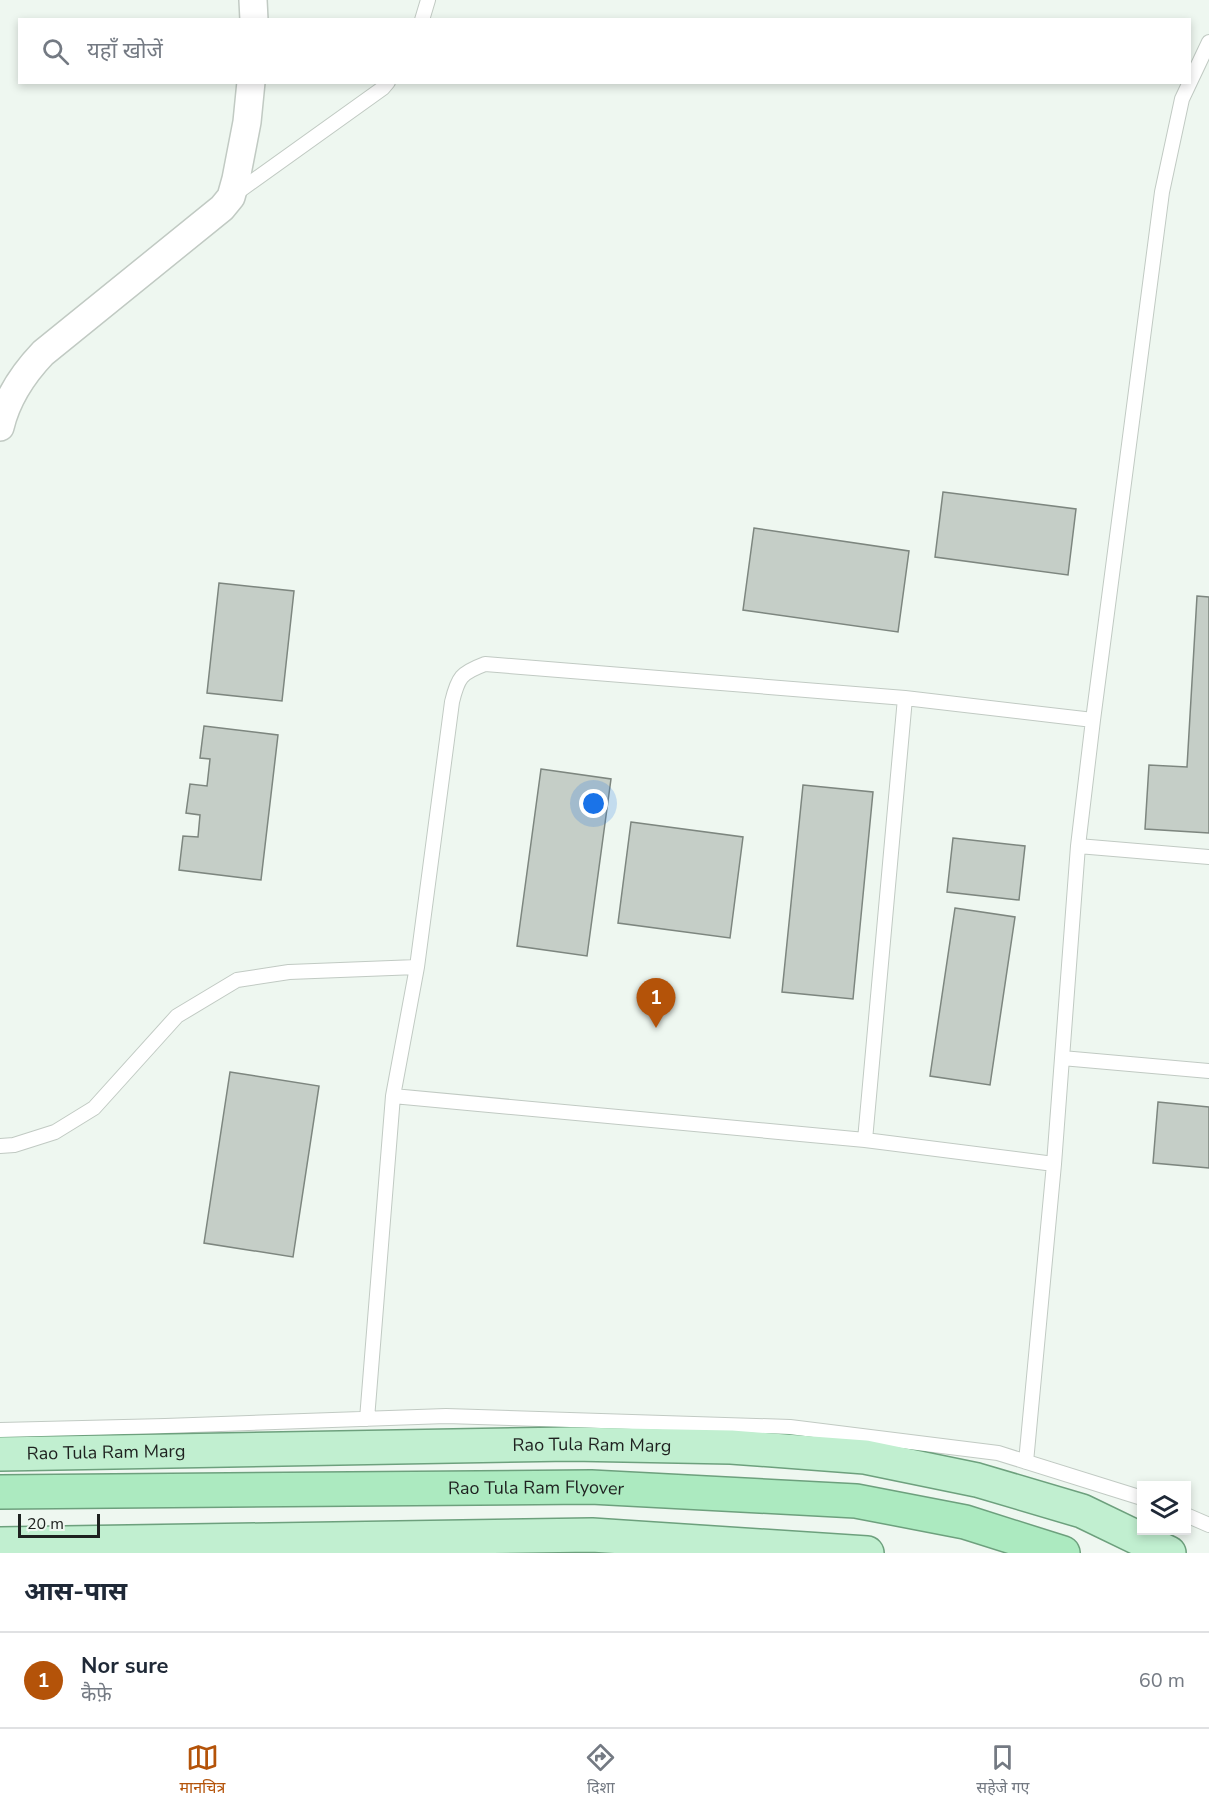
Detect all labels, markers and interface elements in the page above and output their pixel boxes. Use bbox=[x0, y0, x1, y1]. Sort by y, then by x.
search box bbox=[18, 18, 1191, 84]
icon: search bbox=[39, 35, 72, 68]
text: यहाँ खोजें bbox=[87, 36, 163, 66]
your location bbox=[579, 789, 608, 818]
pin: 1 bbox=[636, 978, 676, 1028]
street label: Rao Tula Ram Marg bbox=[512, 1432, 672, 1458]
street label: Rao Tula Ram Marg bbox=[26, 1439, 186, 1466]
street label: Rao Tula Ram Flyover bbox=[448, 1475, 625, 1501]
map controls bbox=[1137, 1481, 1191, 1535]
button: layers bbox=[1137, 1481, 1191, 1535]
scale bar bbox=[18, 1511, 100, 1538]
text: 20 m bbox=[27, 1513, 64, 1535]
text: आस-पास bbox=[24, 1574, 127, 1609]
text: Nor sure bbox=[81, 1651, 169, 1681]
text: 1 bbox=[38, 1667, 50, 1694]
text: 60 m bbox=[1139, 1667, 1185, 1694]
text: कैफ़े bbox=[81, 1681, 112, 1708]
tab: मानचित्र bbox=[180, 1741, 225, 1800]
tab: दिशा bbox=[584, 1741, 617, 1800]
tab: सहेजे गए bbox=[976, 1741, 1029, 1800]

